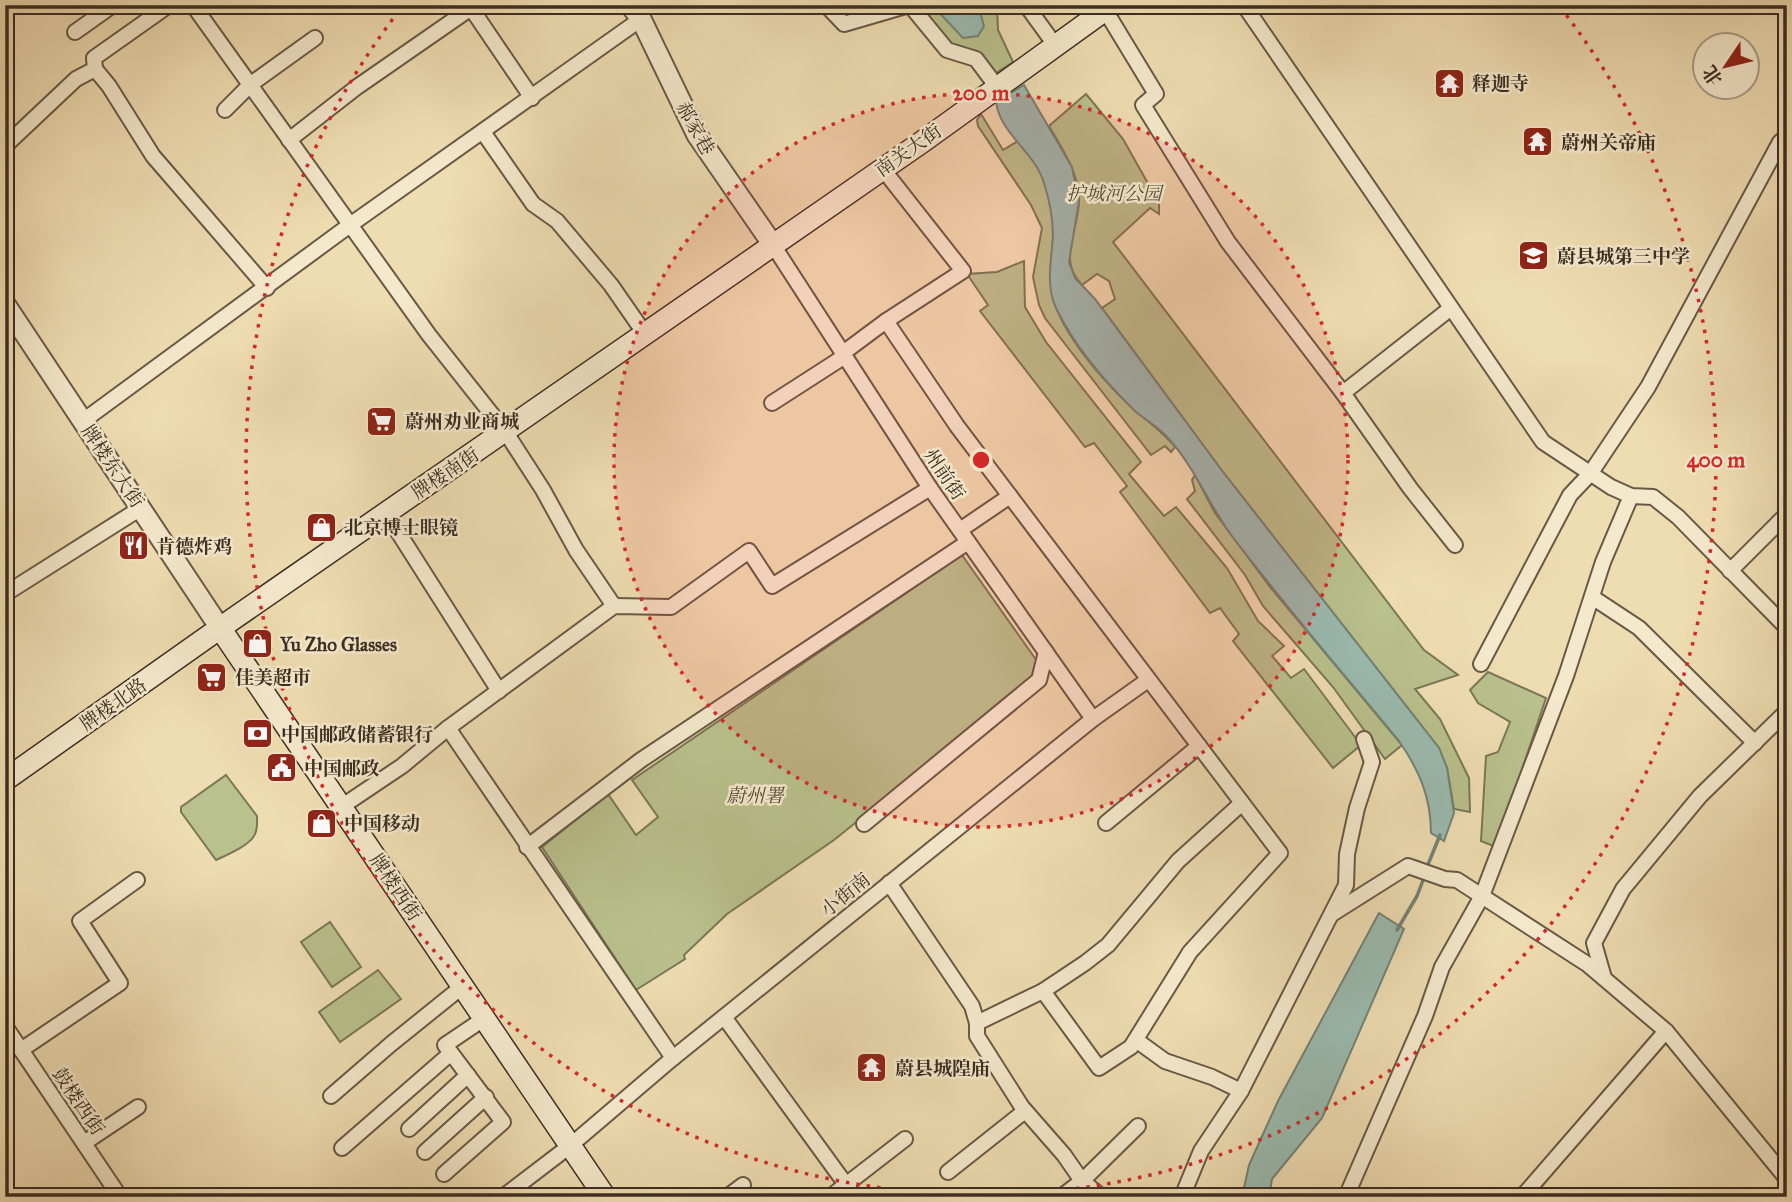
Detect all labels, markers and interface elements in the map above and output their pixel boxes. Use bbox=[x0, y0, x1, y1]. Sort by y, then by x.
north arrow bbox=[1690, 32, 1760, 102]
text: 北 bbox=[1698, 61, 1727, 90]
temple icon: 释迦寺 bbox=[1432, 66, 1466, 100]
place label: 释迦寺 bbox=[1472, 72, 1529, 95]
text: 200 m bbox=[953, 80, 1010, 106]
street label: 郝家巷 bbox=[672, 98, 719, 159]
street label: 南关大街 bbox=[871, 119, 946, 182]
temple icon: 蔚州关帝庙 bbox=[1521, 125, 1555, 159]
place label: 蔚州关帝庙 bbox=[1561, 131, 1656, 154]
park label: 护城河公园 bbox=[1066, 182, 1164, 205]
school or university icon: 蔚县城第三中学 bbox=[1517, 239, 1551, 273]
place label: 蔚县城第三中学 bbox=[1557, 245, 1690, 268]
supermarket icon: 蔚州劝业商城 bbox=[365, 404, 399, 438]
place label: 蔚州劝业商城 bbox=[405, 410, 519, 433]
street label: 牌楼东大街 bbox=[76, 420, 149, 512]
street label: 牌楼南街 bbox=[407, 443, 483, 504]
street label: 州前街 bbox=[919, 444, 970, 504]
text: 400 m bbox=[1687, 447, 1746, 473]
centre of rings bbox=[969, 448, 993, 472]
shop icon: 北京博士眼镜 bbox=[304, 510, 338, 544]
place label: 北京博士眼镜 bbox=[344, 516, 458, 539]
restaurant icon: 肯德炸鸡 bbox=[116, 529, 150, 563]
place label: 肯德炸鸡 bbox=[156, 535, 232, 558]
shop icon: Yu Zho Glasses bbox=[240, 627, 274, 661]
place label: Yu Zho Glasses bbox=[279, 633, 397, 656]
supermarket icon: 佳美超市 bbox=[195, 660, 229, 694]
place label: 佳美超市 bbox=[235, 666, 311, 689]
street label: 牌楼北路 bbox=[76, 673, 151, 736]
bank icon: 中国邮政储蓄银行 bbox=[241, 717, 275, 751]
place label: 中国邮政储蓄银行 bbox=[281, 723, 433, 746]
public building icon: 中国邮政 bbox=[264, 751, 298, 785]
place label: 中国邮政 bbox=[304, 757, 380, 780]
park label: 蔚州署 bbox=[726, 784, 785, 807]
shop icon: 中国移动 bbox=[304, 806, 338, 840]
place label: 中国移动 bbox=[344, 812, 420, 835]
street label: 牌楼西街 bbox=[365, 849, 426, 925]
street label: 小街南 bbox=[816, 868, 875, 921]
temple icon: 蔚县城隍庙 bbox=[855, 1051, 889, 1085]
place label: 蔚县城隍庙 bbox=[895, 1057, 990, 1080]
street label: 鼓楼西街 bbox=[48, 1063, 109, 1139]

